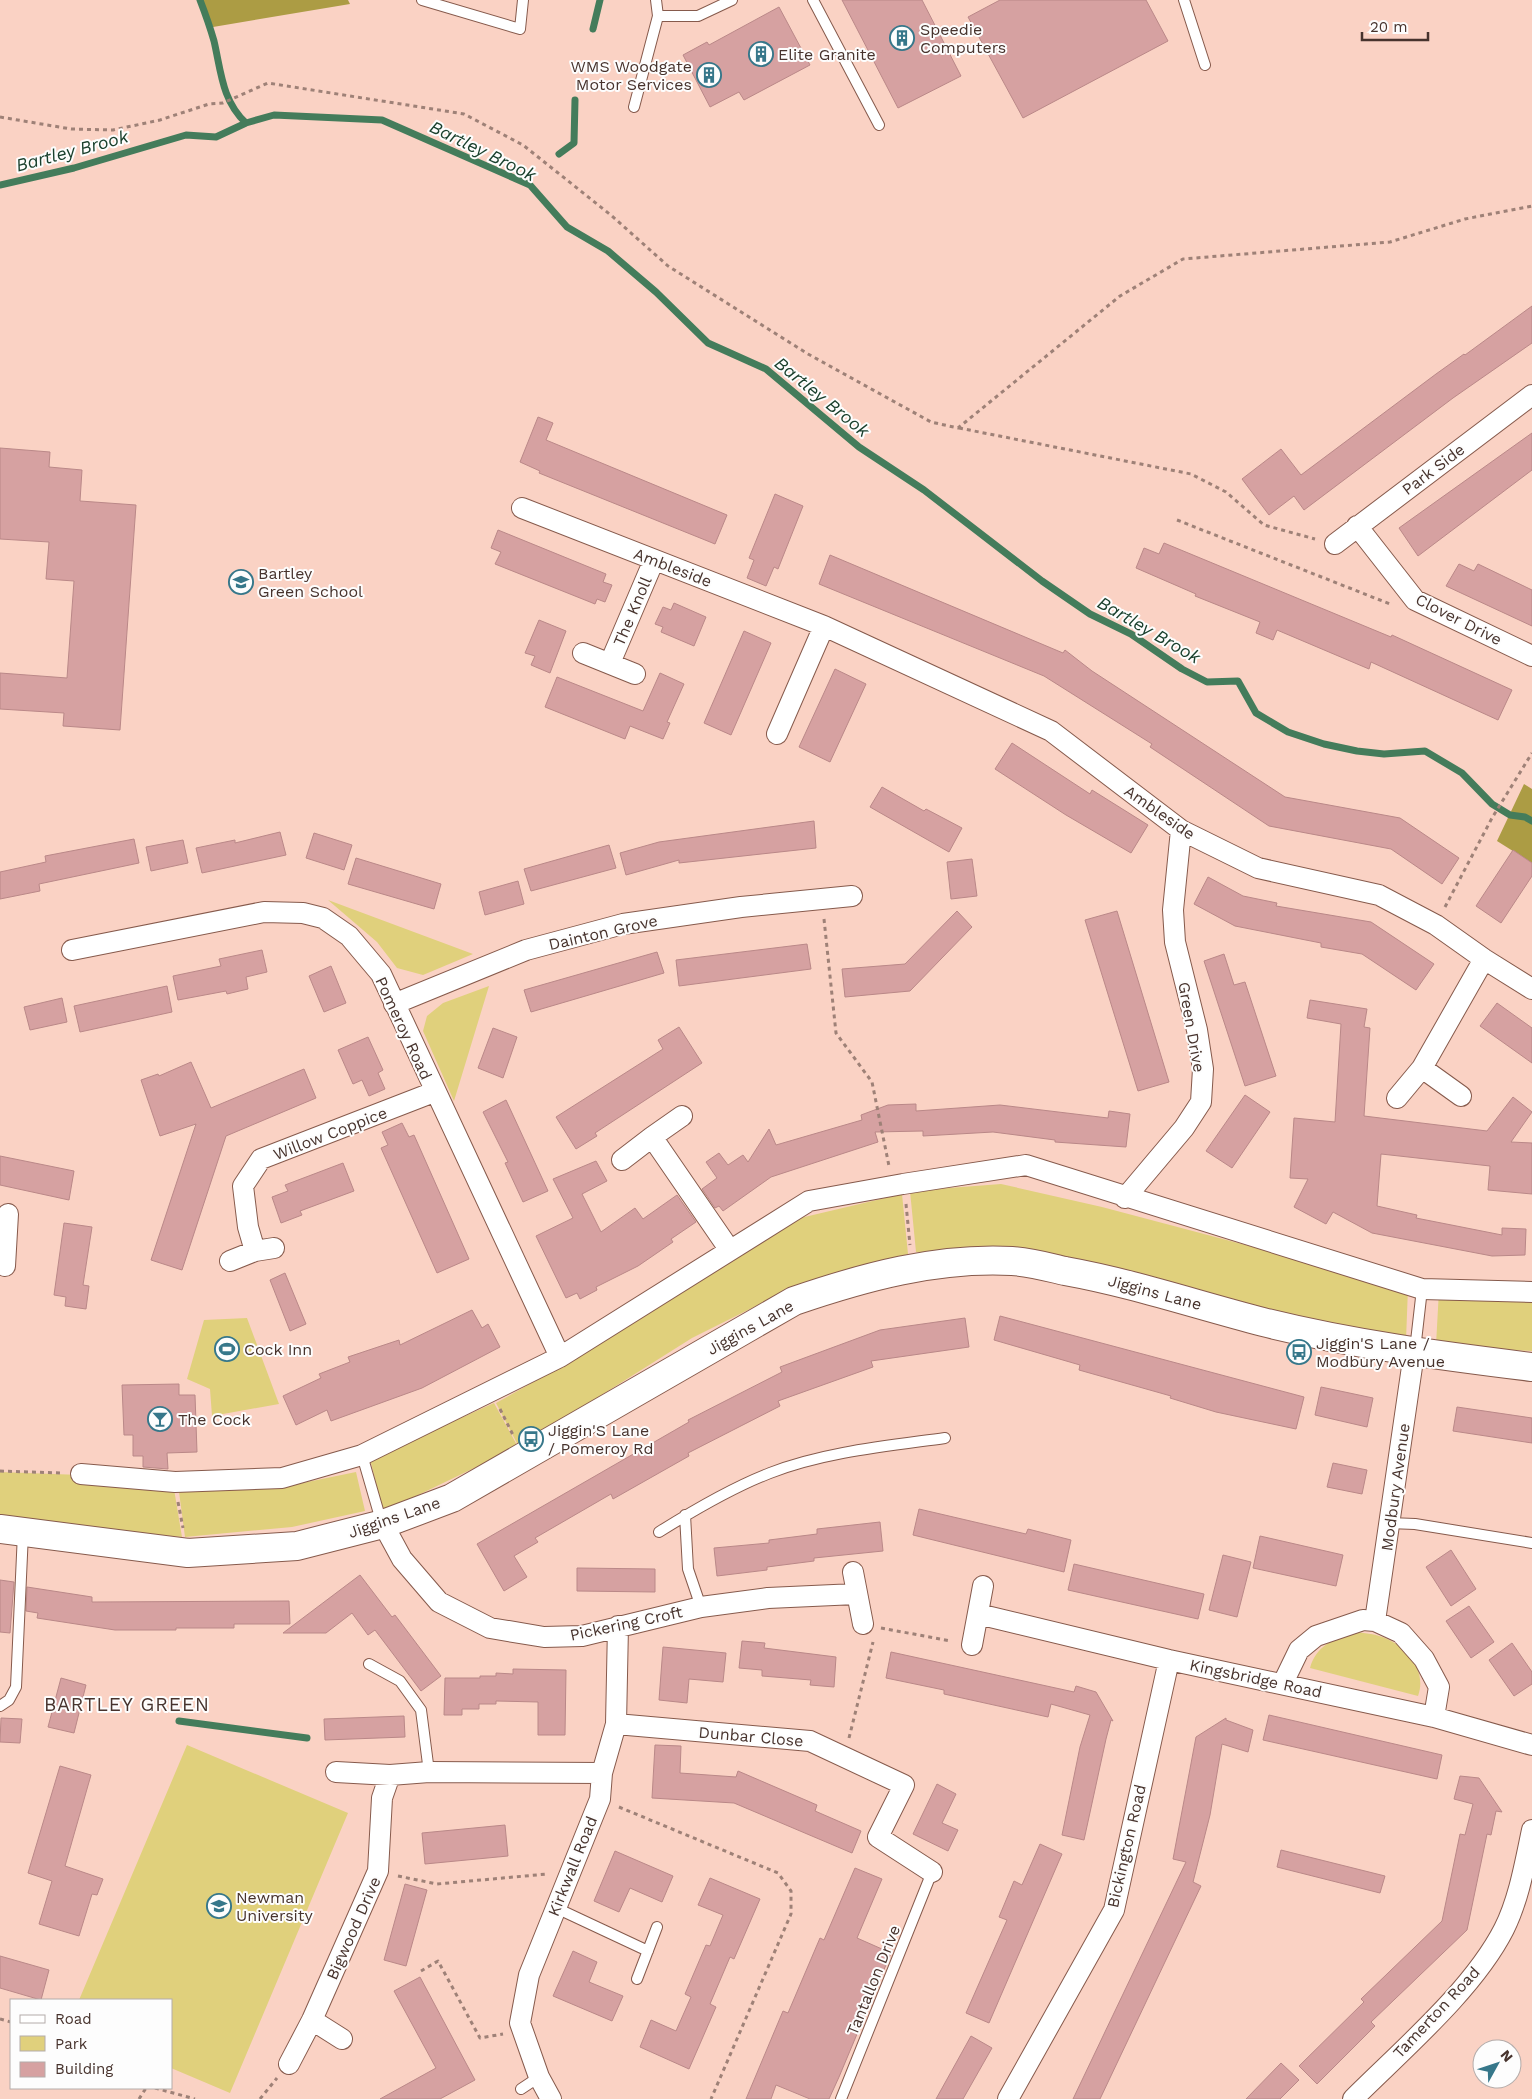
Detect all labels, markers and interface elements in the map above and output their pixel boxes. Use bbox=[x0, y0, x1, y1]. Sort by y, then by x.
scale bar bbox=[1362, 10, 1428, 42]
text: 20 m bbox=[1370, 18, 1408, 36]
place label: Speedie Computers bbox=[920, 20, 1006, 57]
building icon: Speedie Computers bbox=[889, 25, 915, 51]
building icon: Elite Granite bbox=[748, 41, 774, 67]
place label: Elite Granite bbox=[778, 45, 876, 64]
place label: WMS Woodgate Motor Services bbox=[570, 57, 692, 94]
building icon: WMS Woodgate Motor Services bbox=[696, 62, 722, 88]
water label: Bartley Brook bbox=[427, 116, 541, 186]
water label: Bartley Brook bbox=[13, 125, 132, 176]
water label: Bartley Brook bbox=[771, 352, 875, 442]
street label: Park Side bbox=[1398, 440, 1468, 499]
street label: Ambleside bbox=[631, 544, 714, 591]
place label: Bartley Green School bbox=[258, 564, 363, 601]
school or university icon: Bartley Green School bbox=[228, 569, 254, 595]
street label: The Knoll bbox=[609, 573, 656, 649]
street label: Clover Drive bbox=[1412, 590, 1505, 649]
water label: Bartley Brook bbox=[1094, 592, 1206, 668]
street label: Ambleside bbox=[1121, 781, 1199, 844]
street label: Dainton Grove bbox=[547, 911, 659, 954]
street label: Pomeroy Road bbox=[371, 974, 436, 1083]
street label: Green Drive bbox=[1174, 980, 1209, 1074]
street label: Willow Coppice bbox=[271, 1103, 390, 1164]
street label: Jiggins Lane bbox=[1106, 1271, 1204, 1314]
street label: Jiggins Lane bbox=[704, 1296, 797, 1359]
place label: Jiggin'S Lane / Modbury Avenue bbox=[1316, 1334, 1445, 1371]
sports icon: Cock Inn bbox=[214, 1336, 240, 1362]
bus stop icon: Jiggin'S Lane / Modbury Avenue bbox=[1286, 1339, 1312, 1365]
place label: Cock Inn bbox=[244, 1340, 312, 1359]
bar icon: The Cock bbox=[147, 1406, 173, 1432]
place label: The Cock bbox=[178, 1410, 251, 1429]
place label: Jiggin'S Lane / Pomeroy Rd bbox=[548, 1421, 654, 1458]
street label: Modbury Avenue bbox=[1377, 1422, 1414, 1552]
bus stop icon: Jiggin'S Lane / Pomeroy Rd bbox=[518, 1426, 544, 1452]
street label: Jiggins Lane bbox=[346, 1493, 443, 1542]
street label: Pickering Croft bbox=[568, 1602, 684, 1645]
street label: Kingsbridge Road bbox=[1188, 1655, 1324, 1702]
district label: BARTLEY GREEN bbox=[44, 1693, 210, 1716]
street label: Dunbar Close bbox=[698, 1722, 804, 1751]
street label: Bickington Road bbox=[1103, 1783, 1150, 1910]
street label: Kirkwall Road bbox=[544, 1813, 601, 1919]
street label: Bigwood Drive bbox=[322, 1874, 385, 1983]
place label: Newman University bbox=[236, 1888, 314, 1925]
school or university icon: Newman University bbox=[206, 1893, 232, 1919]
street label: Tantallon Drive bbox=[843, 1922, 904, 2038]
street label: Tamerton Road bbox=[1389, 1963, 1484, 2062]
legend bbox=[10, 1999, 172, 2089]
text: Road bbox=[55, 2010, 92, 2028]
text: Park bbox=[55, 2035, 88, 2053]
north arrow bbox=[1472, 2039, 1522, 2089]
text: N bbox=[1497, 2047, 1516, 2065]
text: Building bbox=[55, 2060, 113, 2078]

